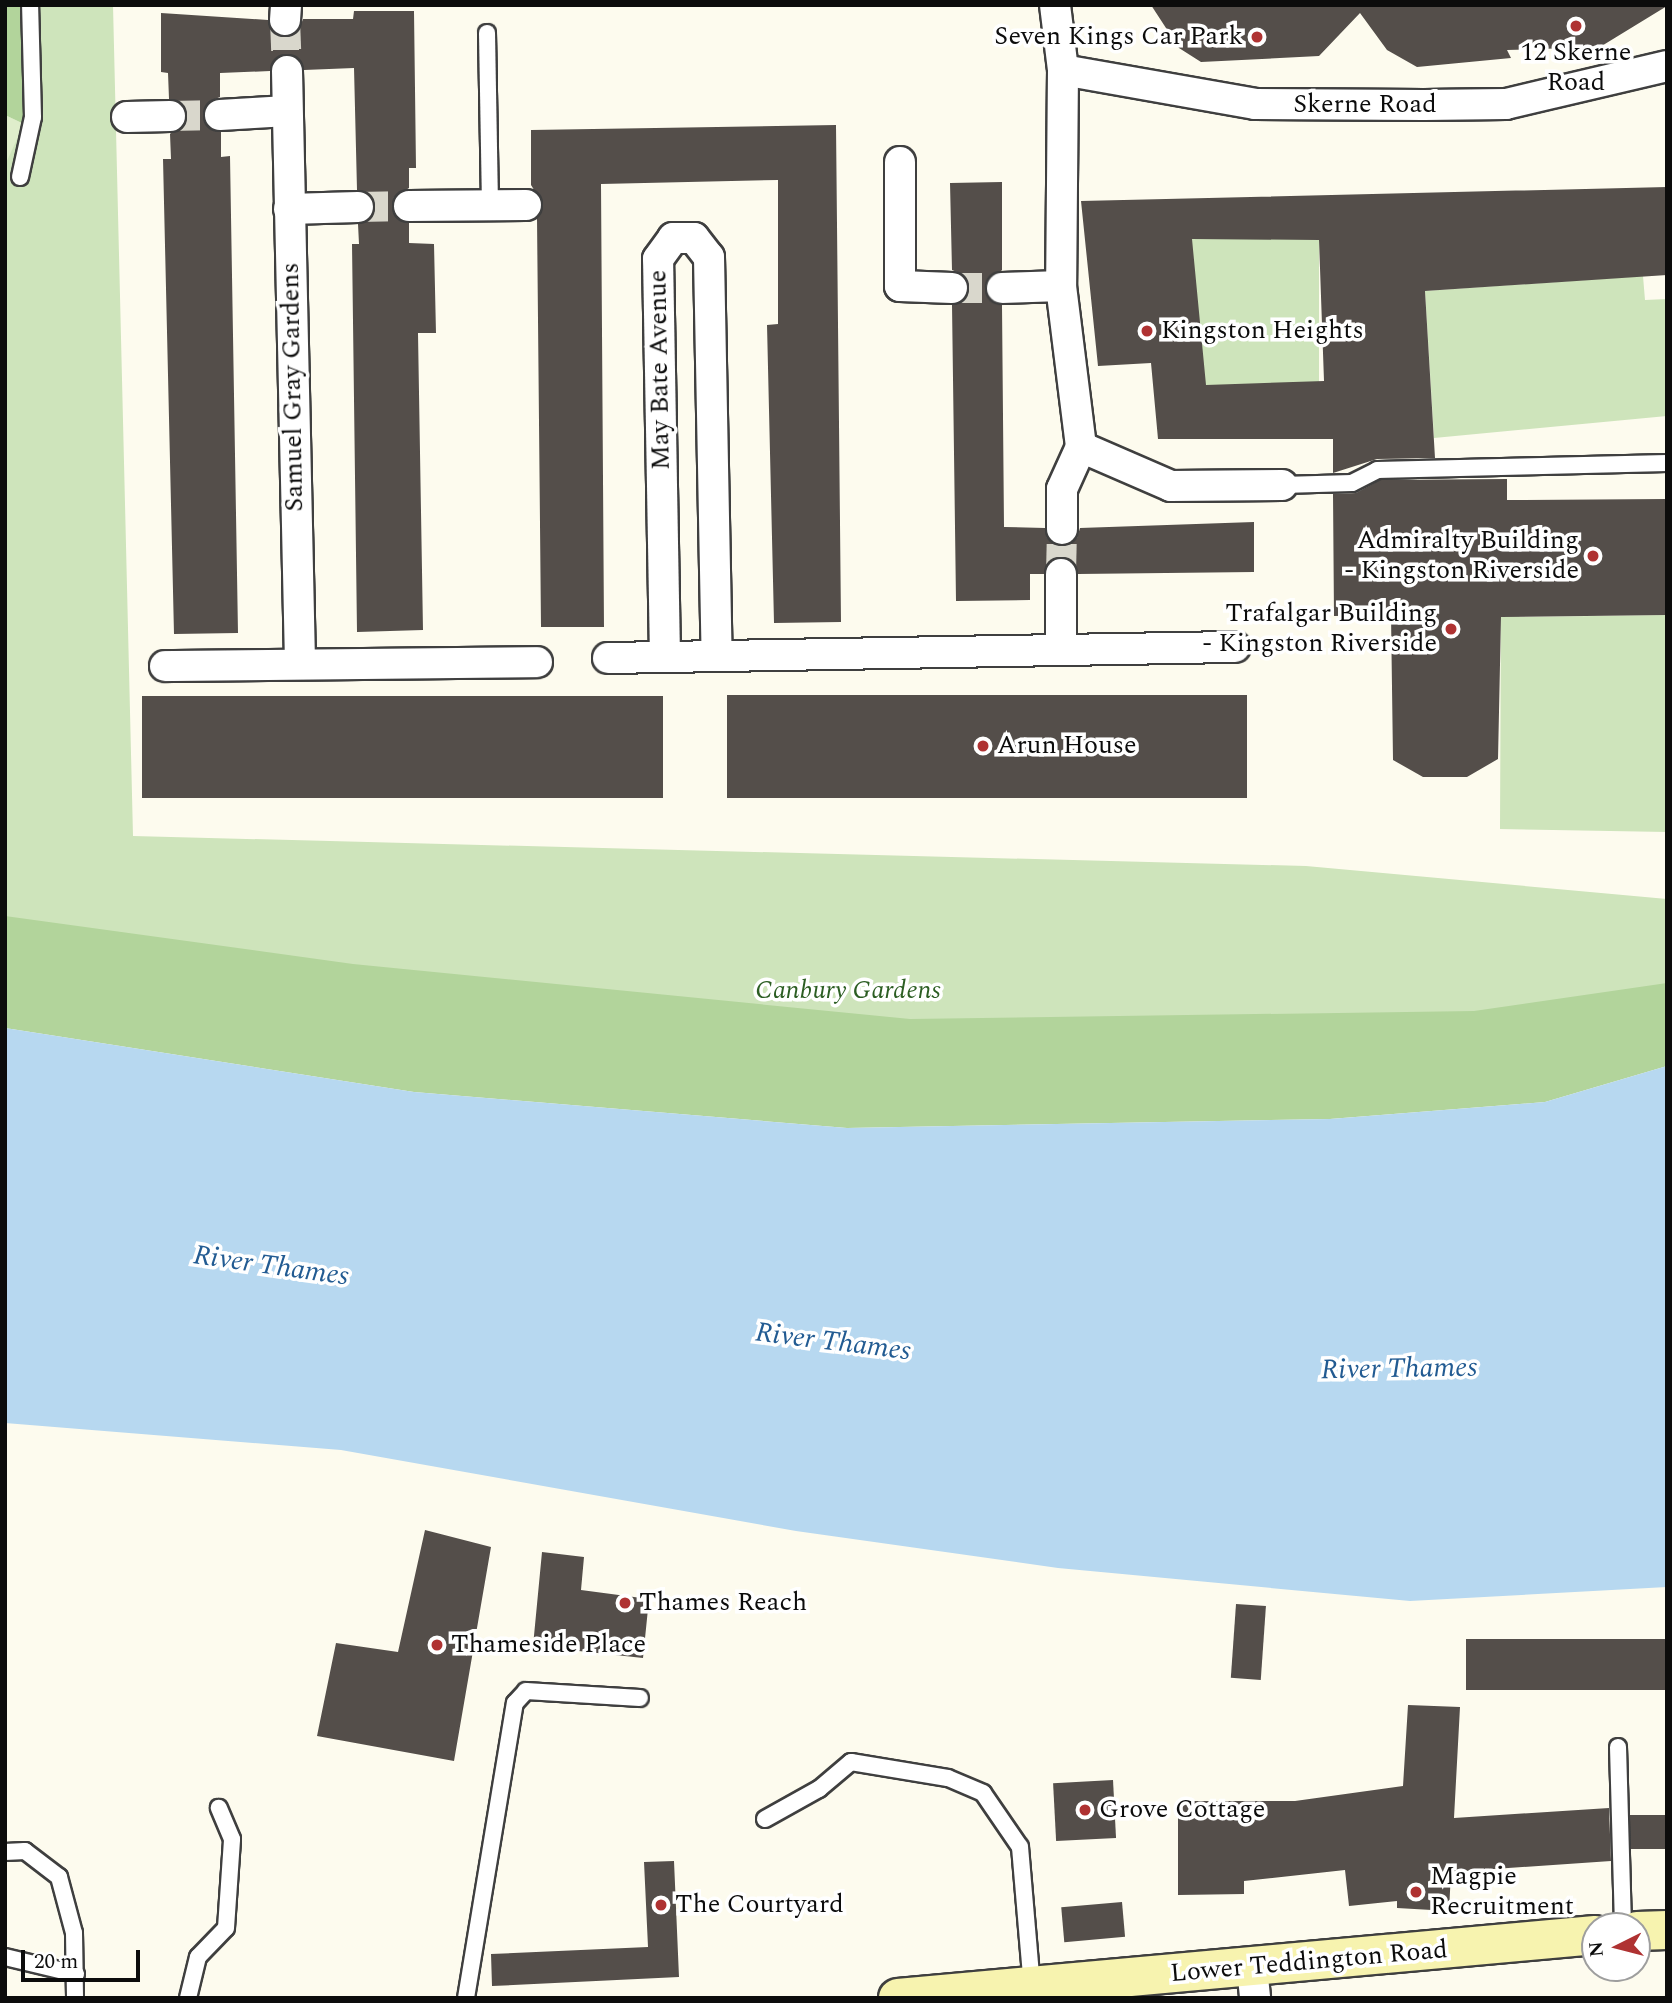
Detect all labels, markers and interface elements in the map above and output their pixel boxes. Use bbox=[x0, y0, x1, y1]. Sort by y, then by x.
marker: 12 Skerne Road bbox=[1568, 18, 1584, 34]
place label: Seven Kings Car Park bbox=[994, 21, 1243, 53]
marker: Seven Kings Car Park bbox=[1249, 29, 1265, 45]
place label: 12 Skerne Road bbox=[1521, 37, 1631, 98]
street label: Skerne Road bbox=[1293, 89, 1437, 121]
street label: Samuel Gray Gardens bbox=[275, 262, 311, 512]
street label: May Bate Avenue bbox=[643, 270, 677, 470]
place label: Kingston Heights bbox=[1161, 315, 1364, 347]
marker: Kingston Heights bbox=[1139, 323, 1155, 339]
place label: Admiralty Building - Kingston Riverside bbox=[1344, 525, 1579, 586]
marker: Admiralty Building - Kingston Riverside bbox=[1585, 548, 1601, 564]
place label: Trafalgar Building - Kingston Riverside bbox=[1202, 598, 1437, 660]
marker: Trafalgar Building - Kingston Riverside bbox=[1443, 621, 1459, 637]
place label: Arun House bbox=[997, 730, 1137, 762]
marker: Arun House bbox=[975, 738, 991, 754]
park label: Canbury Gardens bbox=[755, 975, 941, 1007]
water label: River Thames bbox=[191, 1238, 351, 1294]
water label: River Thames bbox=[753, 1316, 913, 1368]
water label: River Thames bbox=[1321, 1351, 1477, 1387]
place label: Thames Reach bbox=[639, 1587, 807, 1619]
marker: Thames Reach bbox=[617, 1595, 633, 1611]
place label: Thameside Place bbox=[451, 1629, 646, 1661]
marker: Thameside Place bbox=[429, 1637, 445, 1653]
place label: Grove Cottage bbox=[1099, 1794, 1265, 1826]
marker: Grove Cottage bbox=[1077, 1802, 1093, 1818]
place label: Magpie Recruitment bbox=[1430, 1861, 1574, 1923]
marker: Magpie Recruitment bbox=[1408, 1884, 1424, 1900]
place label: The Courtyard bbox=[675, 1889, 844, 1921]
marker: The Courtyard bbox=[653, 1897, 669, 1913]
north arrow bbox=[1581, 1912, 1651, 1982]
street label: Lower Teddington Road bbox=[1169, 1934, 1449, 1990]
scale bar bbox=[24, 1937, 144, 1981]
text: N bbox=[1581, 1940, 1612, 1958]
text: 20 m bbox=[34, 1946, 78, 1978]

